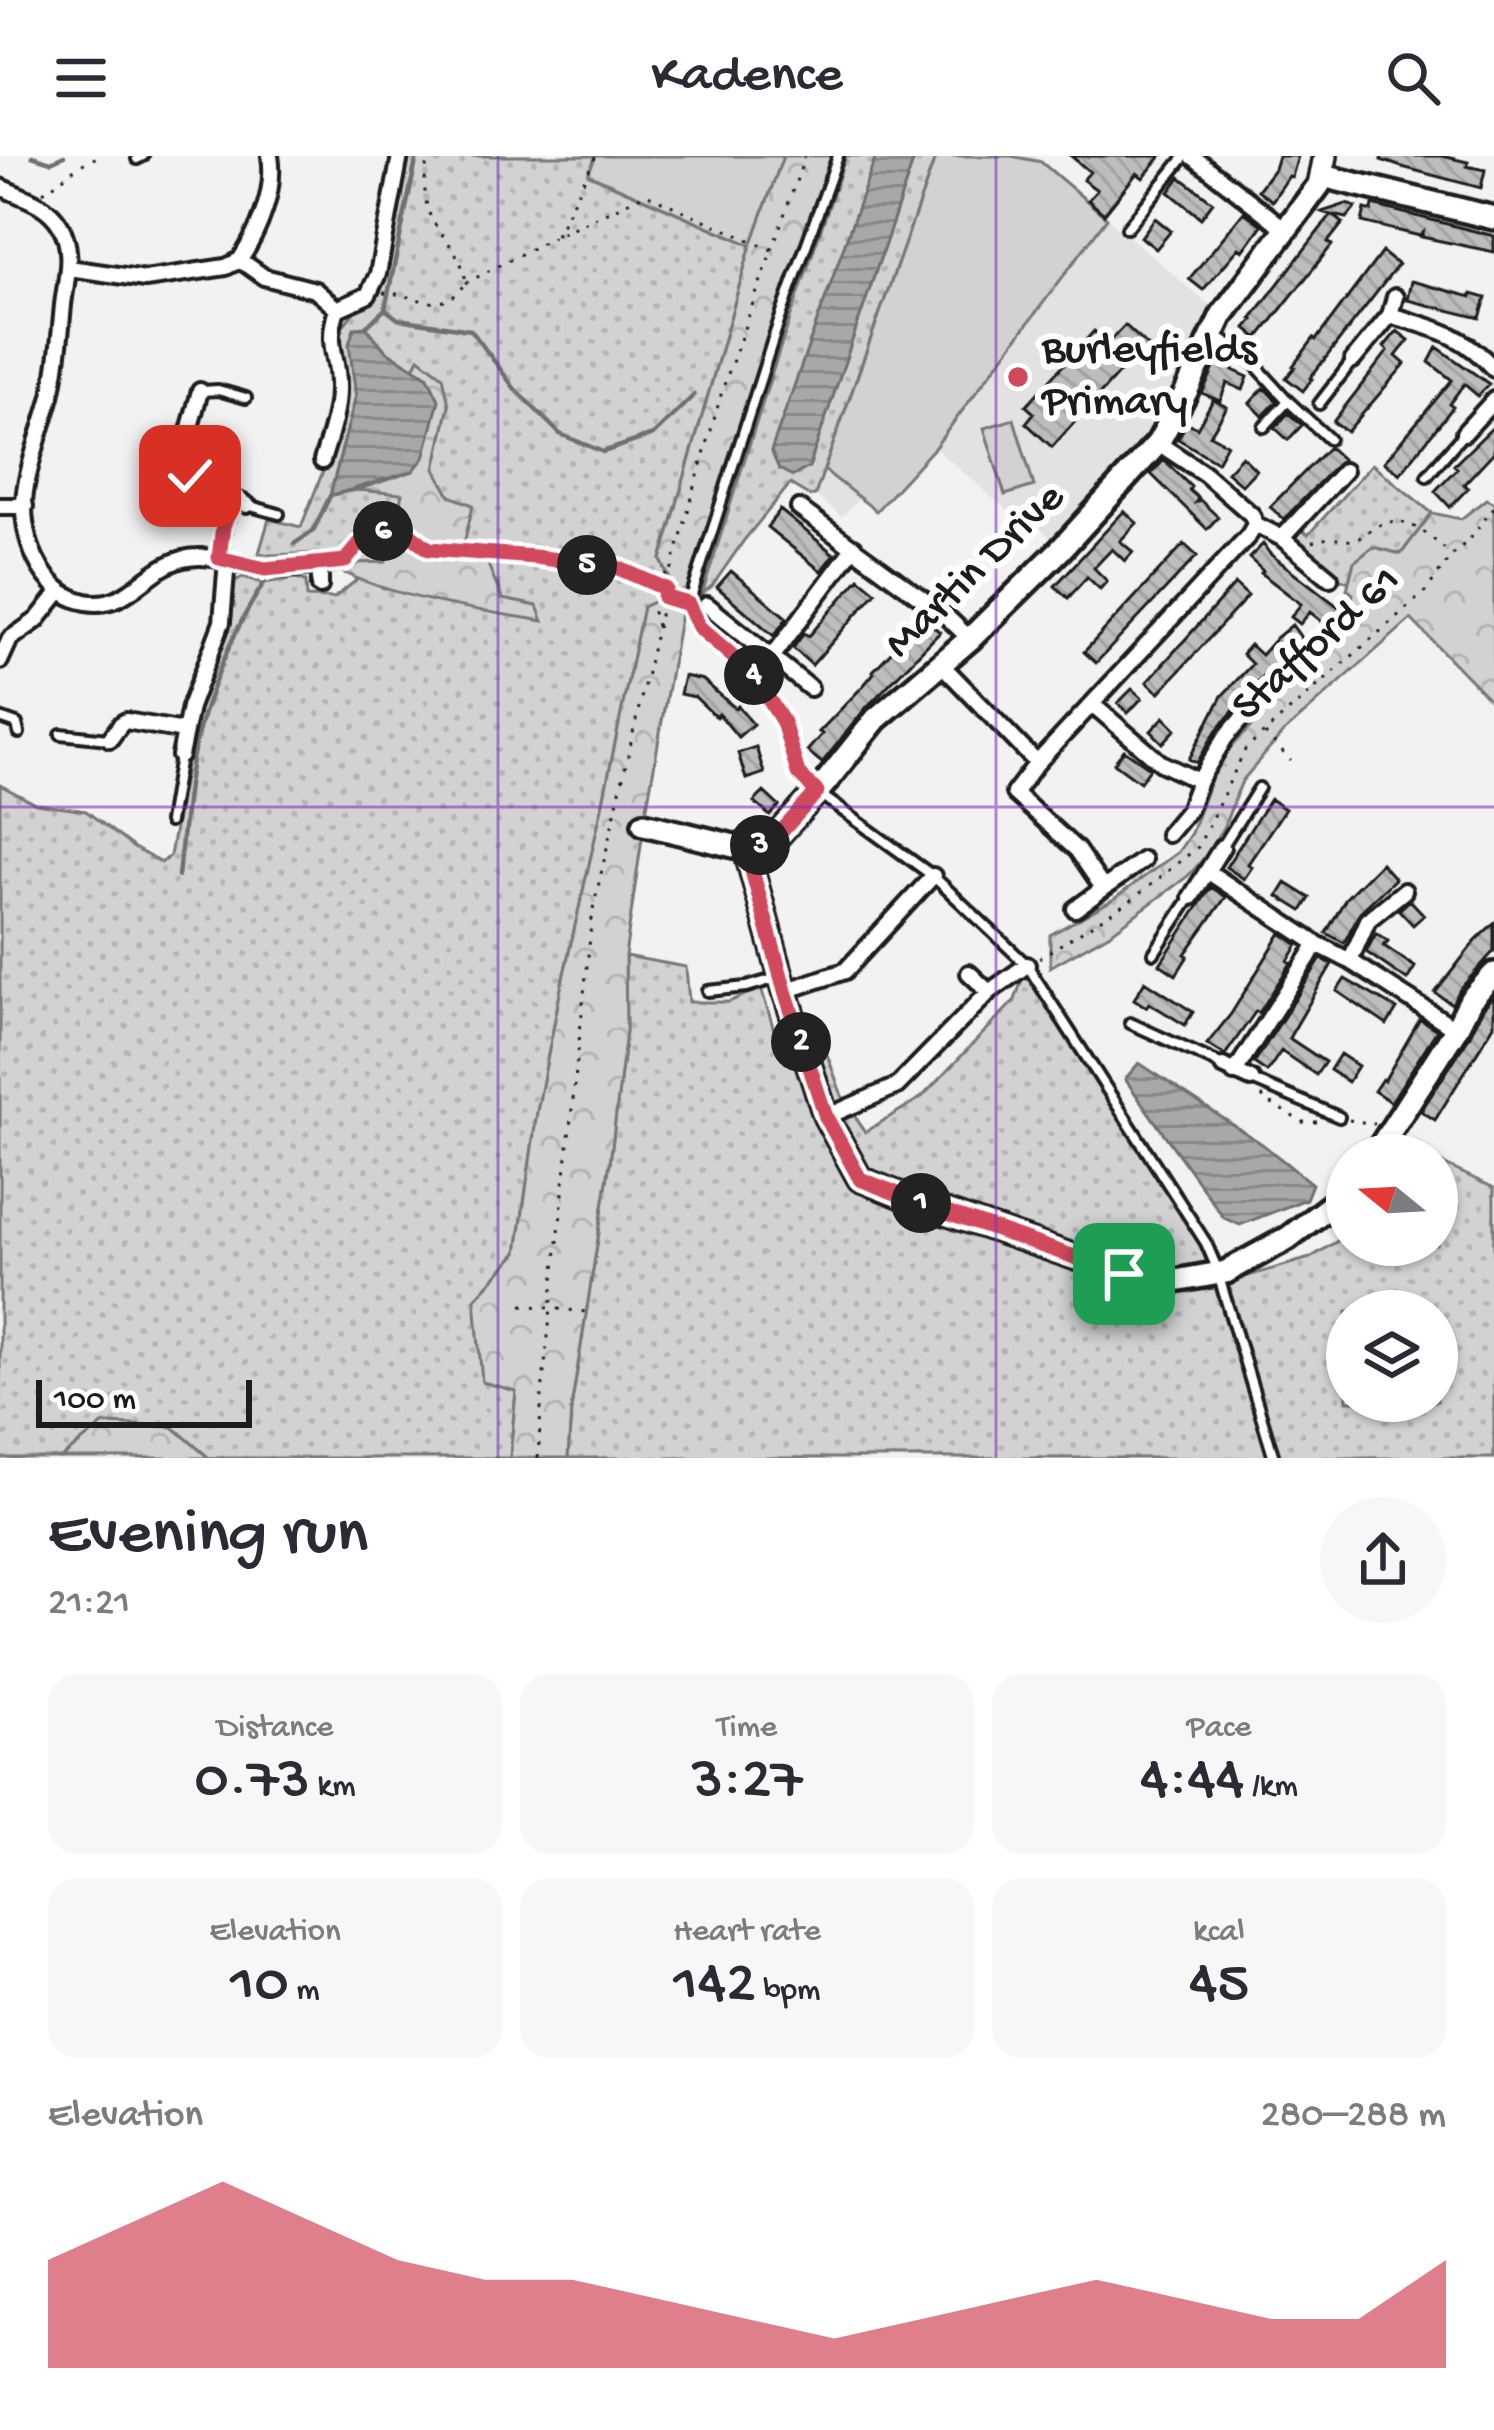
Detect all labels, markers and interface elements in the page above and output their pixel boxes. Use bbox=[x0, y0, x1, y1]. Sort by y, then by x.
icon: menu bbox=[48, 45, 114, 111]
icon: search bbox=[1380, 45, 1446, 111]
text: Kadence bbox=[651, 46, 843, 110]
place label: Burleyfields Primary bbox=[1040, 325, 1258, 430]
marker: Burleyfields Primary bbox=[1005, 364, 1031, 390]
pin bbox=[139, 425, 241, 527]
icon: check bbox=[157, 443, 223, 509]
street label: Martin Drive bbox=[875, 472, 1078, 671]
pin: 6 bbox=[353, 501, 413, 561]
text: 6 bbox=[375, 512, 391, 550]
pin: 5 bbox=[557, 535, 617, 595]
text: 5 bbox=[578, 546, 596, 584]
street label: Stafford 61 bbox=[1223, 555, 1413, 735]
pin: 4 bbox=[724, 645, 784, 705]
text: 4 bbox=[746, 656, 762, 694]
pin: 3 bbox=[730, 815, 790, 875]
text: 3 bbox=[751, 826, 769, 864]
pin: 2 bbox=[771, 1012, 831, 1072]
text: 2 bbox=[793, 1023, 809, 1061]
north arrow bbox=[1326, 1134, 1458, 1266]
map controls bbox=[1326, 1134, 1458, 1422]
pin: 1 bbox=[891, 1173, 951, 1233]
text: 1 bbox=[914, 1184, 928, 1222]
pin bbox=[1073, 1223, 1175, 1325]
icon: arrive bbox=[1091, 1241, 1157, 1307]
button: layers bbox=[1326, 1290, 1458, 1422]
scale bar bbox=[36, 1374, 252, 1427]
text: 100 m bbox=[54, 1382, 136, 1420]
button: share bbox=[1320, 1497, 1446, 1623]
text: Evening run bbox=[48, 1498, 368, 1576]
text: 21:21 bbox=[48, 1582, 130, 1628]
text: Distance bbox=[217, 1710, 333, 1748]
text: Time bbox=[717, 1710, 777, 1748]
text: Pace bbox=[1187, 1710, 1251, 1748]
text: 0.73 bbox=[194, 1748, 310, 1818]
text: 3:27 bbox=[692, 1748, 802, 1818]
text: 4:44 bbox=[1140, 1748, 1244, 1818]
text: km bbox=[310, 1769, 356, 1807]
text: /km bbox=[1244, 1769, 1298, 1807]
text: Elevation bbox=[209, 1914, 341, 1952]
text: Heart rate bbox=[673, 1914, 821, 1952]
text: kcal bbox=[1193, 1914, 1245, 1952]
text: 10 bbox=[230, 1952, 289, 2022]
text: 142 bbox=[674, 1952, 756, 2022]
text: 45 bbox=[1189, 1952, 1249, 2022]
text: m bbox=[289, 1973, 320, 2011]
text: bpm bbox=[756, 1973, 820, 2011]
text: Elevation bbox=[48, 2094, 203, 2140]
text: 280–288 m bbox=[1261, 2094, 1446, 2140]

